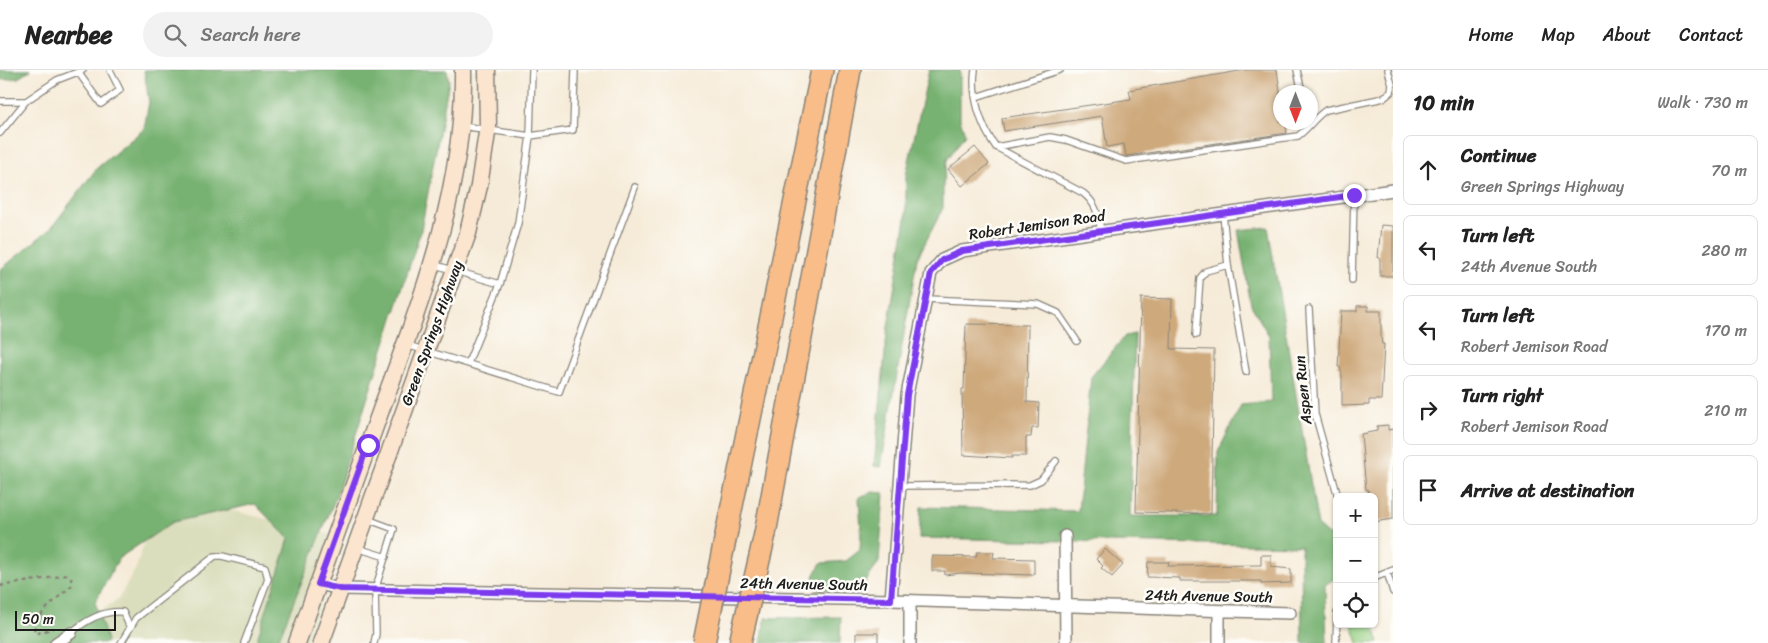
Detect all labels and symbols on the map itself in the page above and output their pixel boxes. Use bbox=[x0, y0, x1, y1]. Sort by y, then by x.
north arrow bbox=[1273, 85, 1318, 130]
route end bbox=[1343, 184, 1366, 207]
street label: Robert Jemison Road bbox=[967, 202, 1108, 247]
street label: Green Springs Highway bbox=[394, 257, 470, 409]
street label: Aspen Run bbox=[1286, 354, 1320, 427]
route start bbox=[357, 434, 380, 457]
street label: 24th Avenue South bbox=[740, 570, 868, 598]
street label: 24th Avenue South bbox=[1145, 582, 1273, 610]
scale bar bbox=[15, 608, 116, 631]

